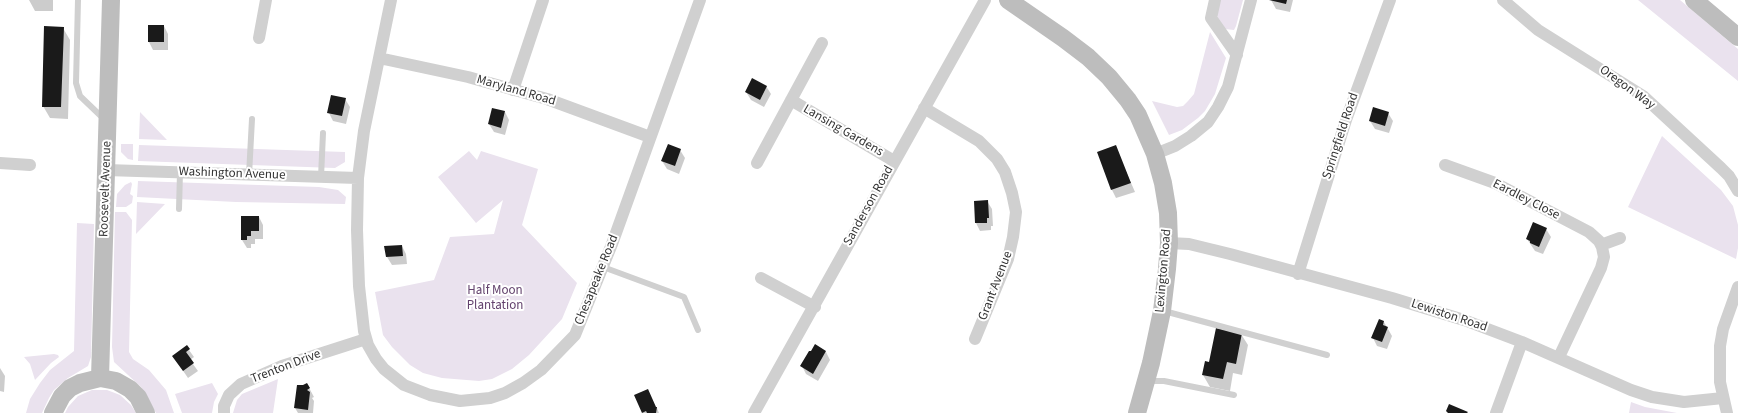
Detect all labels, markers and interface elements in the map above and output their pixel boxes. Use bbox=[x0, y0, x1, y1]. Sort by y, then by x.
street label: Oregon Way bbox=[1596, 63, 1658, 113]
street label: Maryland Road bbox=[475, 72, 557, 110]
street label: Springfield Road bbox=[1320, 91, 1362, 181]
street label: Lansing Gardens bbox=[800, 102, 886, 160]
street label: Roosevelt Avenue bbox=[97, 141, 115, 237]
street label: Sanderson Road bbox=[841, 163, 897, 249]
street label: Washington Avenue bbox=[178, 164, 286, 184]
street label: Eardley Close bbox=[1490, 176, 1562, 224]
street label: Lexington Road bbox=[1153, 228, 1175, 314]
street label: Chesapeake Road bbox=[572, 233, 622, 327]
street label: Grant Avenue bbox=[976, 249, 1016, 323]
park label: Half Moon Plantation bbox=[467, 283, 523, 314]
street label: Lewiston Road bbox=[1409, 296, 1489, 336]
street label: Trenton Drive bbox=[249, 347, 323, 387]

